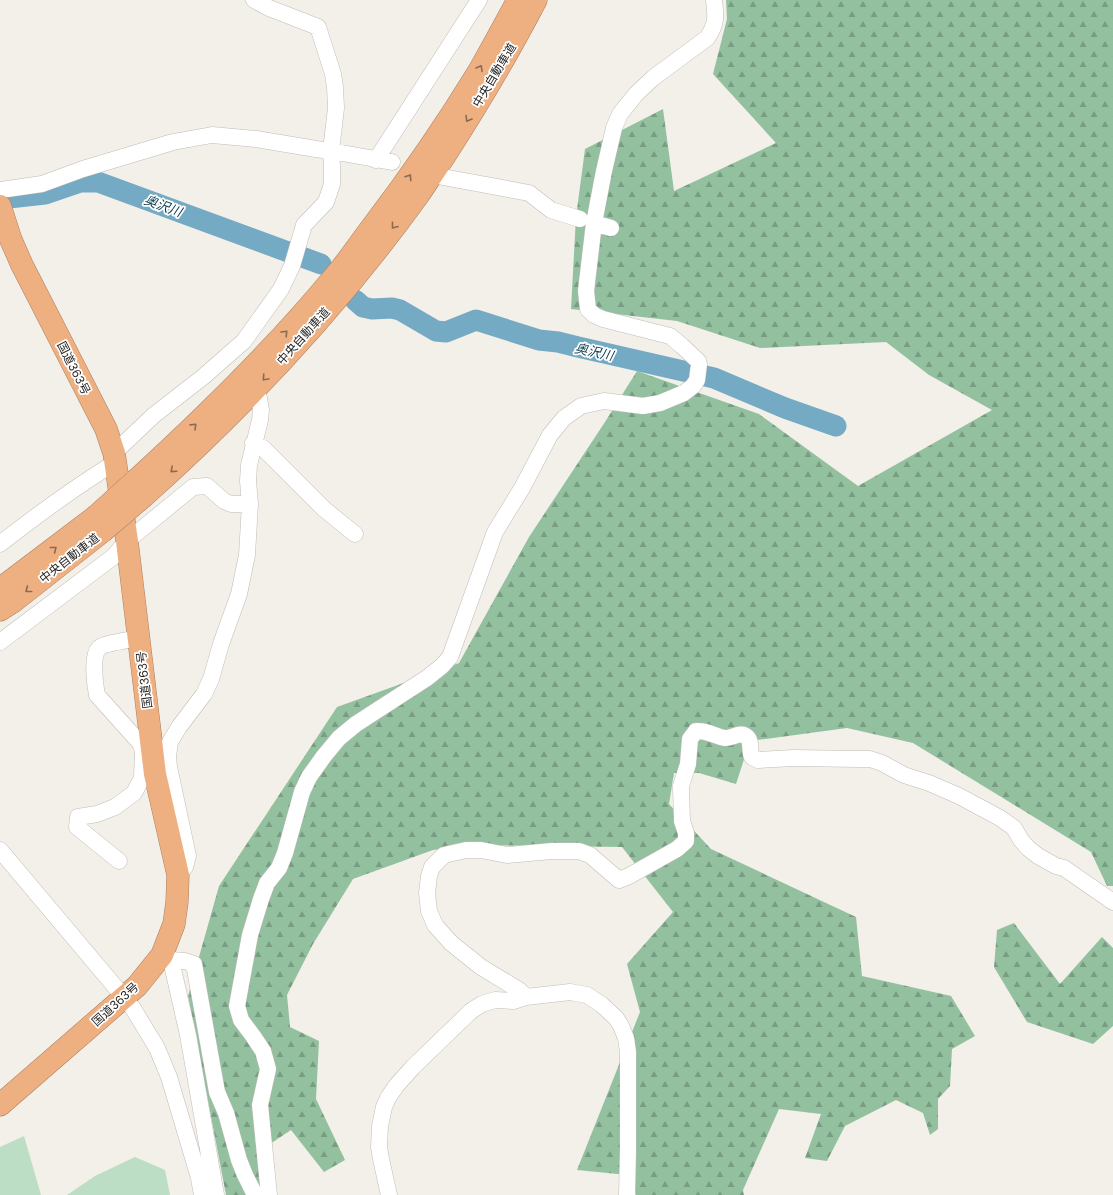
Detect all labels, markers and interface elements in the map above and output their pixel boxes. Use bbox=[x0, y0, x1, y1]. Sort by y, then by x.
street label: 中央自動車道 bbox=[468, 40, 520, 110]
one-way arrow bbox=[476, 65, 483, 72]
one-way arrow bbox=[466, 115, 473, 122]
one-way arrow bbox=[404, 174, 411, 181]
water label: 奥沢川 bbox=[141, 190, 186, 222]
one-way arrow bbox=[392, 221, 399, 228]
street label: 中央自動車道 bbox=[273, 304, 333, 368]
one-way arrow bbox=[280, 330, 288, 338]
street label: 国道363号 bbox=[53, 338, 95, 398]
water label: 奥沢川 bbox=[573, 339, 617, 366]
one-way arrow bbox=[262, 373, 270, 381]
one-way arrow bbox=[189, 423, 197, 431]
one-way arrow bbox=[170, 465, 178, 473]
street label: 中央自動車道 bbox=[35, 529, 103, 587]
one-way arrow bbox=[49, 547, 56, 554]
one-way arrow bbox=[26, 585, 33, 592]
street label: 国道363号 bbox=[132, 650, 156, 710]
street label: 国道363号 bbox=[88, 978, 142, 1030]

